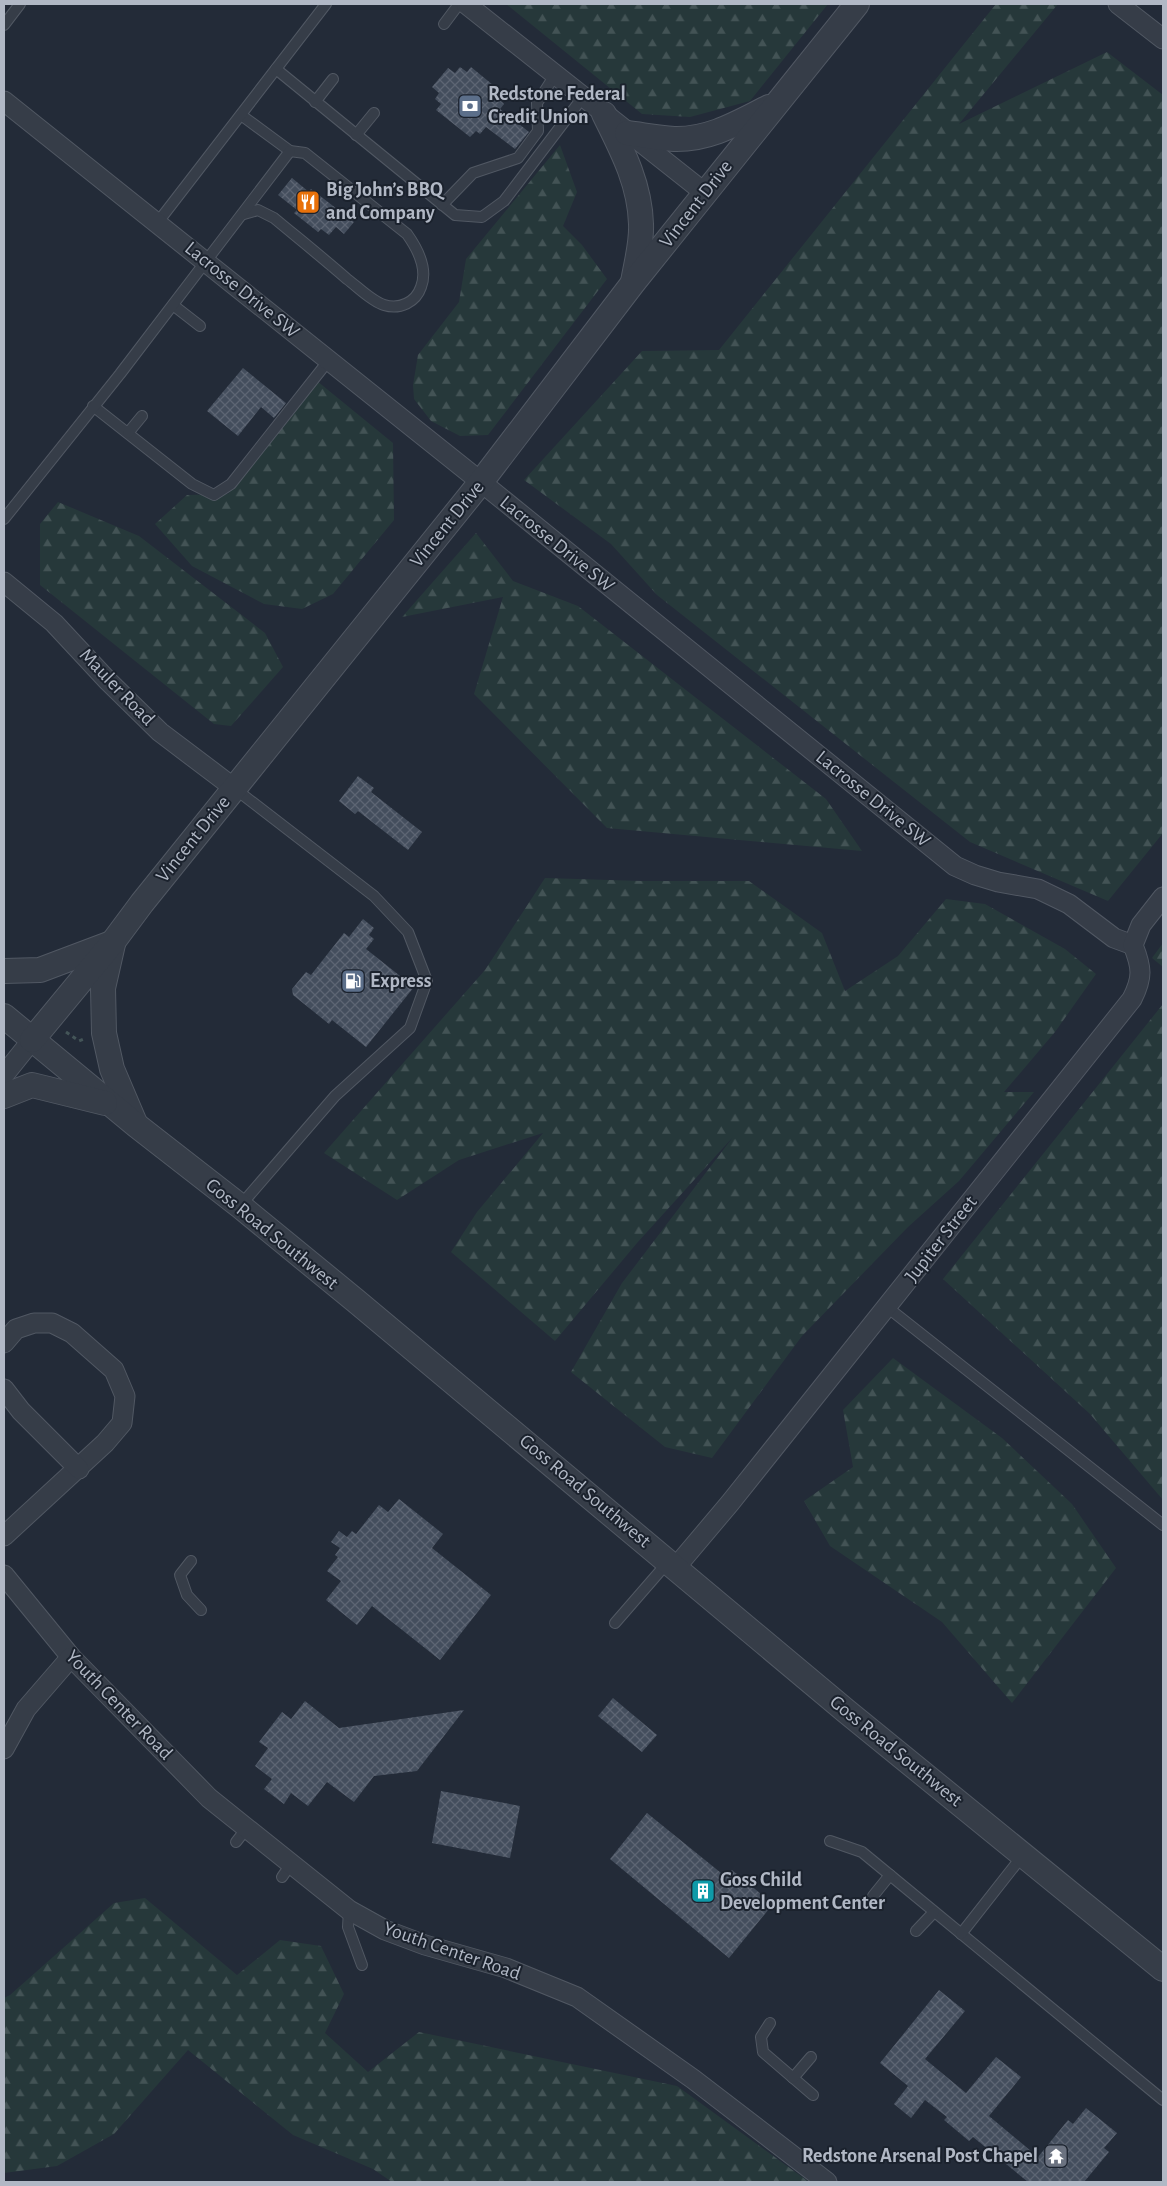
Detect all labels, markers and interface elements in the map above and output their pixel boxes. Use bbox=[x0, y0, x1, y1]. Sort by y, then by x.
place label: Redstone Federal Credit Union bbox=[488, 84, 626, 127]
bank icon: Redstone Federal Credit Union bbox=[457, 93, 483, 119]
street label: Vincent Drive bbox=[656, 156, 736, 252]
place label: Big John’s BBQ and Company bbox=[326, 180, 445, 223]
restaurant icon: Big John’s BBQ and Company bbox=[295, 189, 321, 215]
street label: Lacrosse Drive SW bbox=[181, 238, 303, 342]
street label: Vincent Drive bbox=[406, 477, 488, 571]
street label: Lacrosse Drive SW bbox=[496, 492, 618, 596]
street label: Mauler Road bbox=[76, 645, 158, 729]
street label: Lacrosse Drive SW bbox=[812, 747, 934, 851]
street label: Vincent Drive bbox=[152, 792, 234, 886]
fuel station icon: Express bbox=[340, 968, 366, 994]
place label: Express bbox=[370, 971, 432, 991]
street label: Goss Road Southwest bbox=[202, 1175, 343, 1294]
street label: Jupiter Street bbox=[901, 1192, 981, 1286]
street label: Goss Road Southwest bbox=[516, 1431, 655, 1552]
street label: Youth Center Road bbox=[62, 1646, 176, 1764]
street label: Goss Road Southwest bbox=[826, 1692, 967, 1811]
place label: Goss Child Development Center bbox=[720, 1870, 885, 1913]
building icon: Goss Child Development Center bbox=[690, 1878, 716, 1904]
street label: Youth Center Road bbox=[381, 1918, 523, 1984]
temple icon: Redstone Arsenal Post Chapel bbox=[1043, 2143, 1069, 2169]
place label: Redstone Arsenal Post Chapel bbox=[802, 2146, 1038, 2166]

